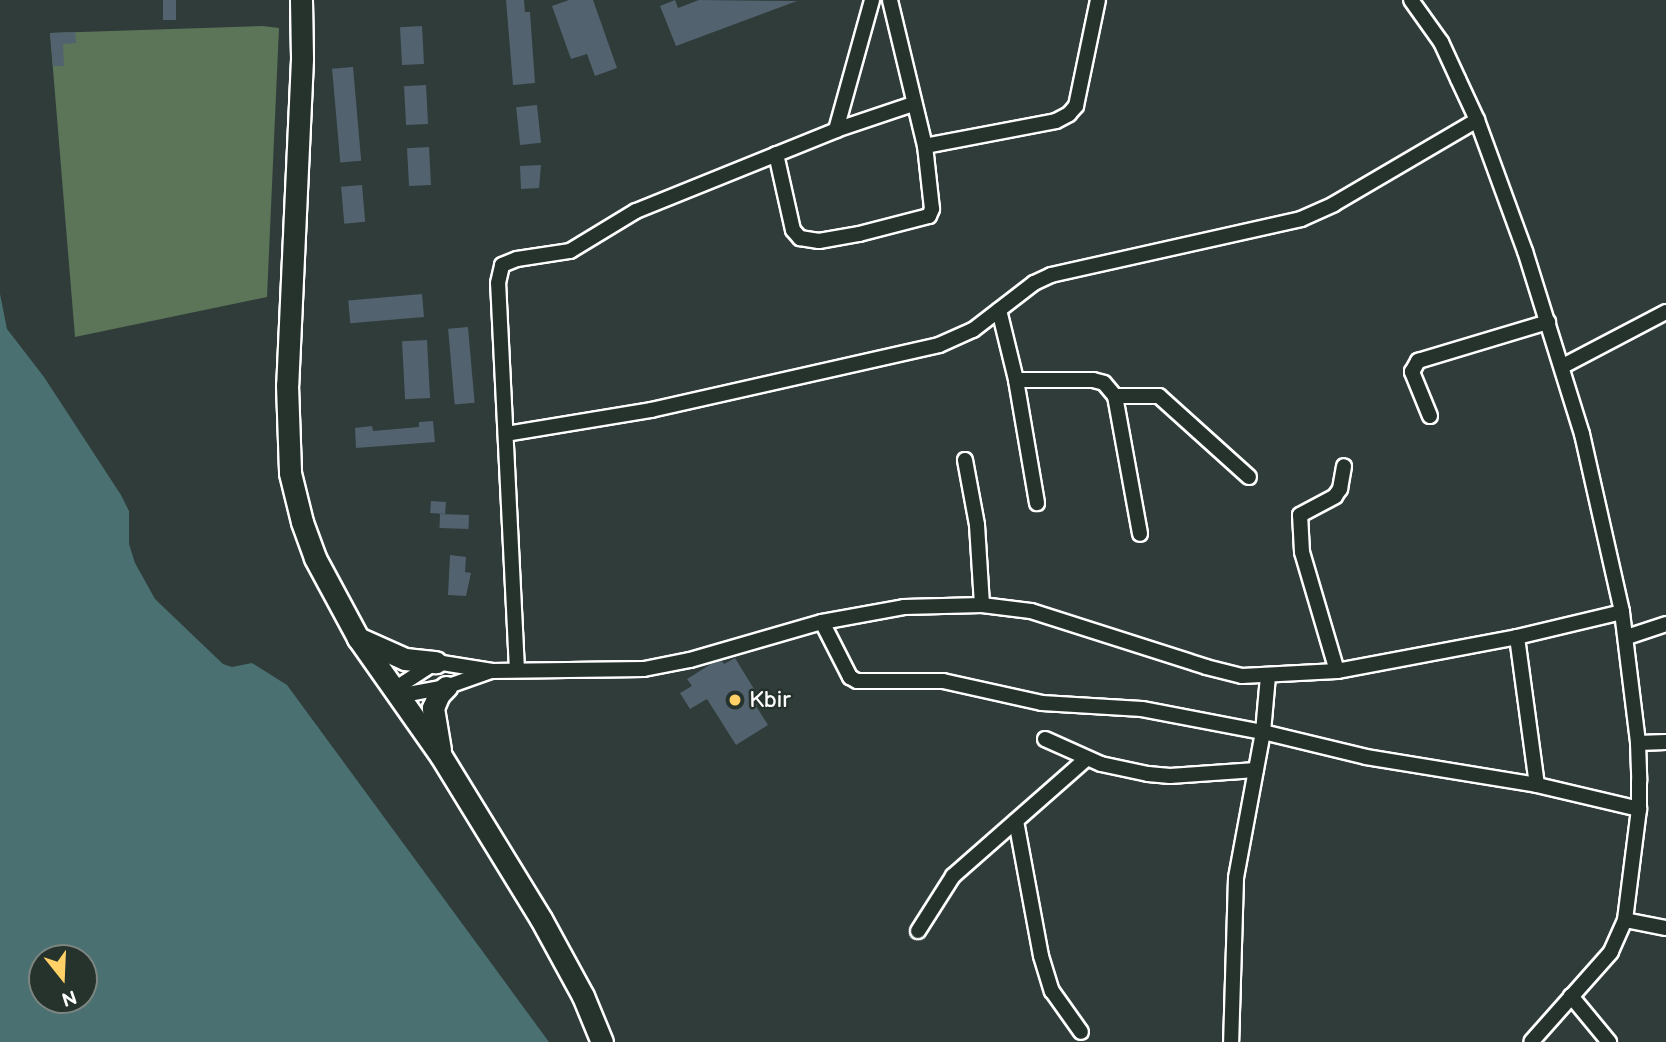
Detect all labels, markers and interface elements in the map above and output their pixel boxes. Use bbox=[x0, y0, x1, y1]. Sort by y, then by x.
place label: Kbir bbox=[749, 686, 790, 714]
marker: Kbir bbox=[727, 692, 743, 708]
north arrow bbox=[28, 944, 98, 1014]
text: N bbox=[59, 984, 79, 1011]

